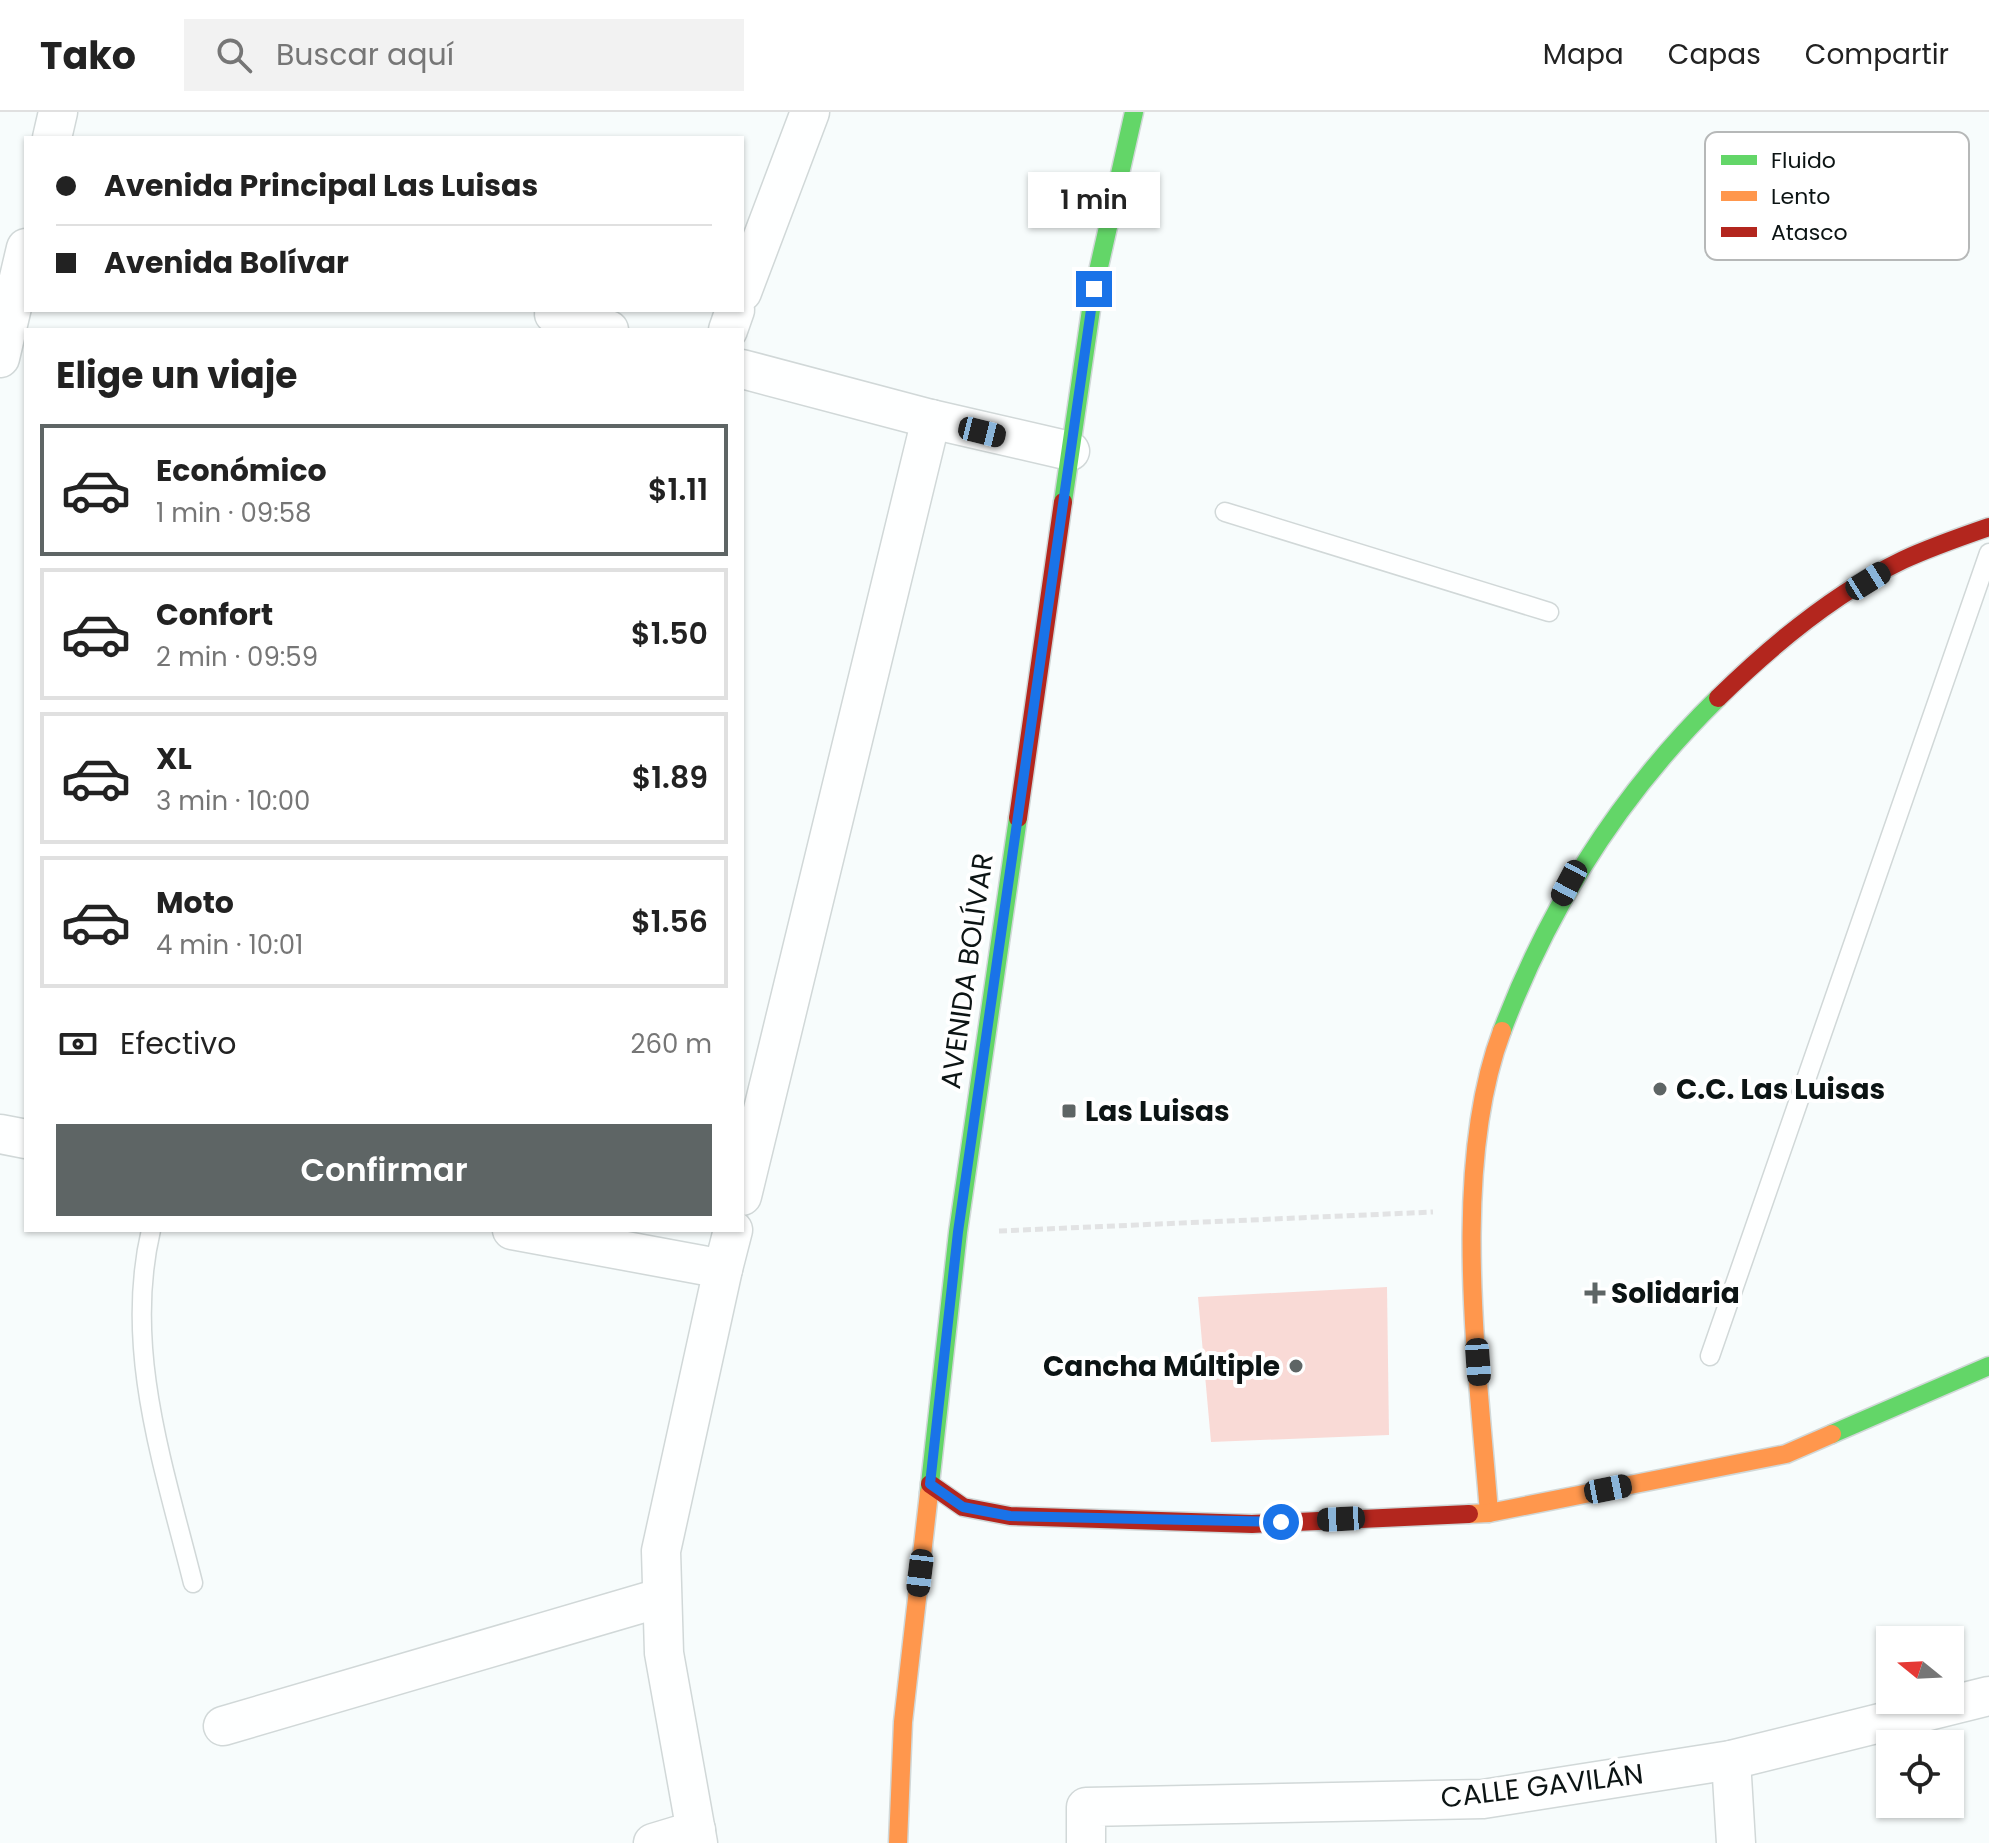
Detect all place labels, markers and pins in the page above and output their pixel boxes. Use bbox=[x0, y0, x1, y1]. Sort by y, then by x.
place label: C.C. Las Luisas bbox=[1676, 1070, 1885, 1109]
marker: C.C. Las Luisas bbox=[1651, 1080, 1669, 1098]
place label: Las Luisas bbox=[1085, 1092, 1230, 1131]
marker: Las Luisas bbox=[1060, 1102, 1078, 1120]
place label: Solidaria bbox=[1611, 1274, 1740, 1313]
marker: Solidaria bbox=[1586, 1284, 1604, 1302]
place label: Cancha Múltiple bbox=[1043, 1347, 1280, 1386]
marker: Cancha Múltiple bbox=[1287, 1357, 1305, 1375]

